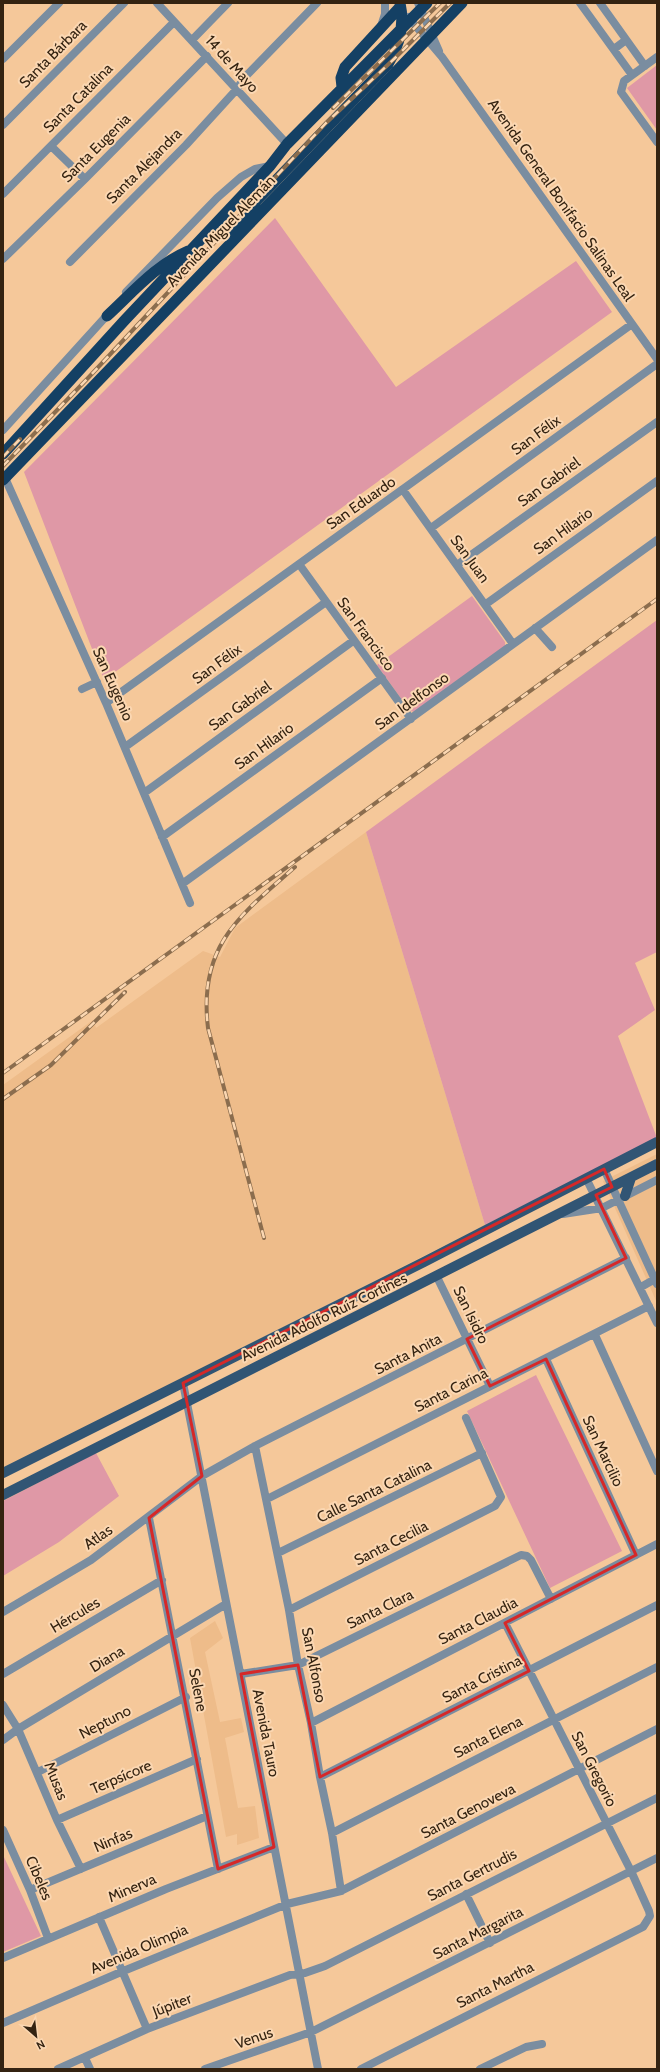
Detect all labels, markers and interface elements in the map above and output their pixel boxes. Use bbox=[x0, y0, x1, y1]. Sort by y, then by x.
street label: Santa Bárbara bbox=[15, 16, 91, 92]
street label: 14 de Mayo bbox=[202, 32, 262, 96]
street label: Santa Catalina bbox=[40, 59, 117, 136]
street label: Avenida General Bonifacio Salinas Leal bbox=[484, 95, 638, 305]
street label: Santa Eugenia bbox=[58, 109, 135, 186]
street label: Santa Alejandra bbox=[103, 124, 186, 207]
street label: Avenida Miguel Alemán bbox=[163, 171, 279, 291]
street label: San Félix bbox=[508, 411, 564, 459]
street label: San Gabriel bbox=[514, 453, 584, 511]
street label: San Eduardo bbox=[323, 473, 399, 533]
street label: San Hilario bbox=[530, 504, 596, 558]
street label: San Juan bbox=[447, 532, 493, 586]
street label: San Francisco bbox=[333, 594, 399, 674]
street label: San Félix bbox=[189, 640, 245, 688]
street label: San Eugenio bbox=[89, 644, 137, 724]
street label: San Idelfonso bbox=[372, 668, 452, 734]
street label: San Gabriel bbox=[205, 677, 275, 735]
street label: San Hilario bbox=[231, 719, 297, 773]
street label: Avenida Adolfo Ruíz Cortines bbox=[238, 1269, 410, 1365]
street label: San Isidro bbox=[449, 1283, 493, 1347]
street label: Santa Anita bbox=[371, 1329, 445, 1379]
street label: Santa Carina bbox=[411, 1364, 491, 1416]
street label: San Marcilio bbox=[579, 1413, 627, 1489]
street label: Calle Santa Catalina bbox=[314, 1455, 435, 1527]
street label: Santa Cecilia bbox=[351, 1516, 432, 1569]
street label: Atlas bbox=[80, 1521, 116, 1553]
street label: Santa Clara bbox=[344, 1585, 417, 1633]
street label: Hércules bbox=[47, 1593, 103, 1637]
street label: Santa Claudia bbox=[435, 1593, 521, 1649]
street label: San Alfonso bbox=[298, 1626, 330, 1704]
street label: Diana bbox=[87, 1641, 128, 1676]
street label: Santa Cristina bbox=[439, 1651, 526, 1707]
street label: Selene bbox=[185, 1667, 211, 1713]
street label: Avenida Tauro bbox=[249, 1688, 283, 1778]
street label: Neptuno bbox=[76, 1701, 134, 1743]
street label: Santa Elena bbox=[451, 1712, 526, 1762]
street label: San Gregorio bbox=[567, 1728, 621, 1810]
street label: Terpsícore bbox=[88, 1756, 154, 1798]
street label: Musas bbox=[40, 1759, 72, 1803]
street label: Santa Genoveva bbox=[418, 1779, 519, 1842]
street label: Ninfas bbox=[91, 1824, 135, 1856]
street label: Santa Gertrudis bbox=[424, 1845, 520, 1905]
street label: Cibeles bbox=[22, 1853, 56, 1903]
street label: Minerva bbox=[105, 1870, 159, 1906]
street label: Santa Margarita bbox=[430, 1902, 527, 1963]
street label: Avenida Olimpia bbox=[88, 1920, 191, 1978]
street label: Santa Martha bbox=[453, 1957, 537, 2012]
street label: Júpiter bbox=[149, 1989, 194, 2021]
north arrow bbox=[16, 2016, 56, 2056]
street label: Venus bbox=[233, 2023, 275, 2053]
text: N bbox=[34, 2037, 47, 2053]

